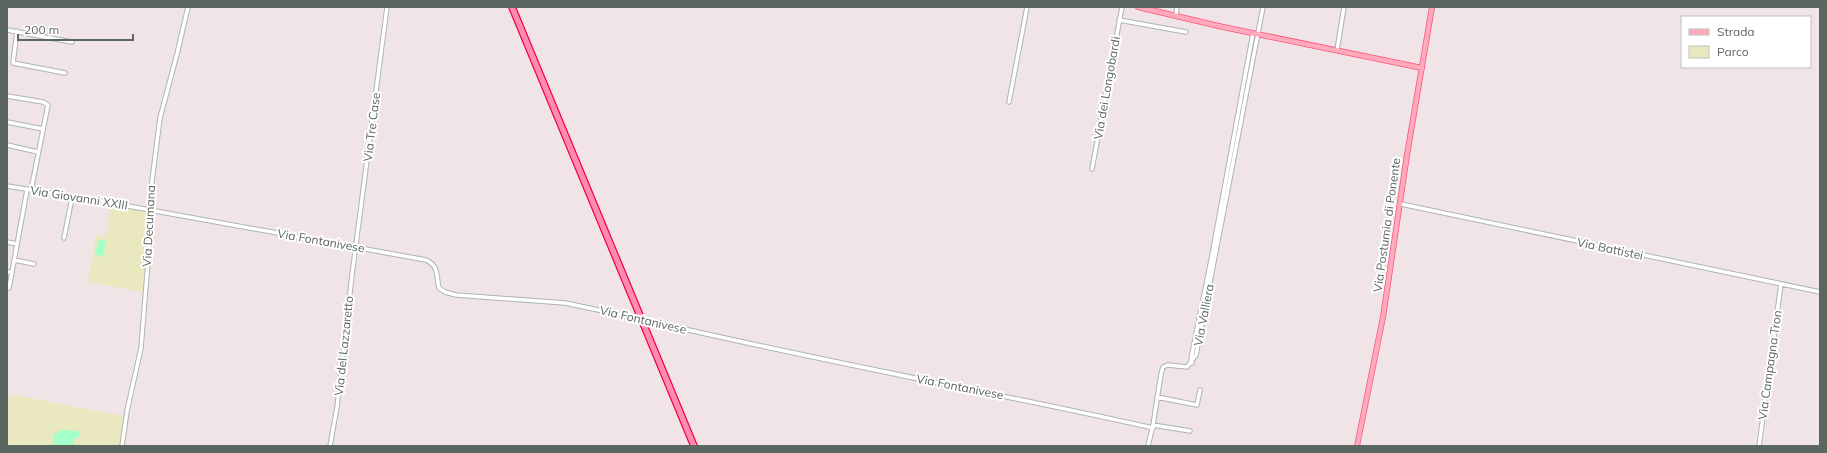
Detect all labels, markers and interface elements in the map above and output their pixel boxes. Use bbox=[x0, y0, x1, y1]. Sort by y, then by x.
scale bar bbox=[18, 16, 133, 42]
legend bbox=[1681, 16, 1811, 68]
text: 200 m bbox=[24, 22, 59, 37]
text: Strada bbox=[1717, 24, 1755, 39]
street label: Via dei Longobardi bbox=[1090, 35, 1123, 141]
text: Parco bbox=[1717, 44, 1749, 59]
street label: Via Tre Case bbox=[360, 92, 383, 162]
street label: Via Postumia di Ponente bbox=[1370, 157, 1403, 293]
street label: Via Giovanni XXIII bbox=[29, 182, 129, 213]
street label: Via Decumana bbox=[139, 185, 158, 267]
street label: Via Fontanivese bbox=[276, 225, 366, 256]
street label: Via Battistei bbox=[1576, 234, 1645, 263]
street label: Via Valliera bbox=[1190, 283, 1217, 347]
street label: Via del Lazzaretto bbox=[331, 295, 356, 397]
street label: Via Fontanivese bbox=[598, 302, 688, 337]
street label: Via Campagna Tron bbox=[1754, 309, 1785, 421]
street label: Via Fontanivese bbox=[915, 371, 1005, 402]

